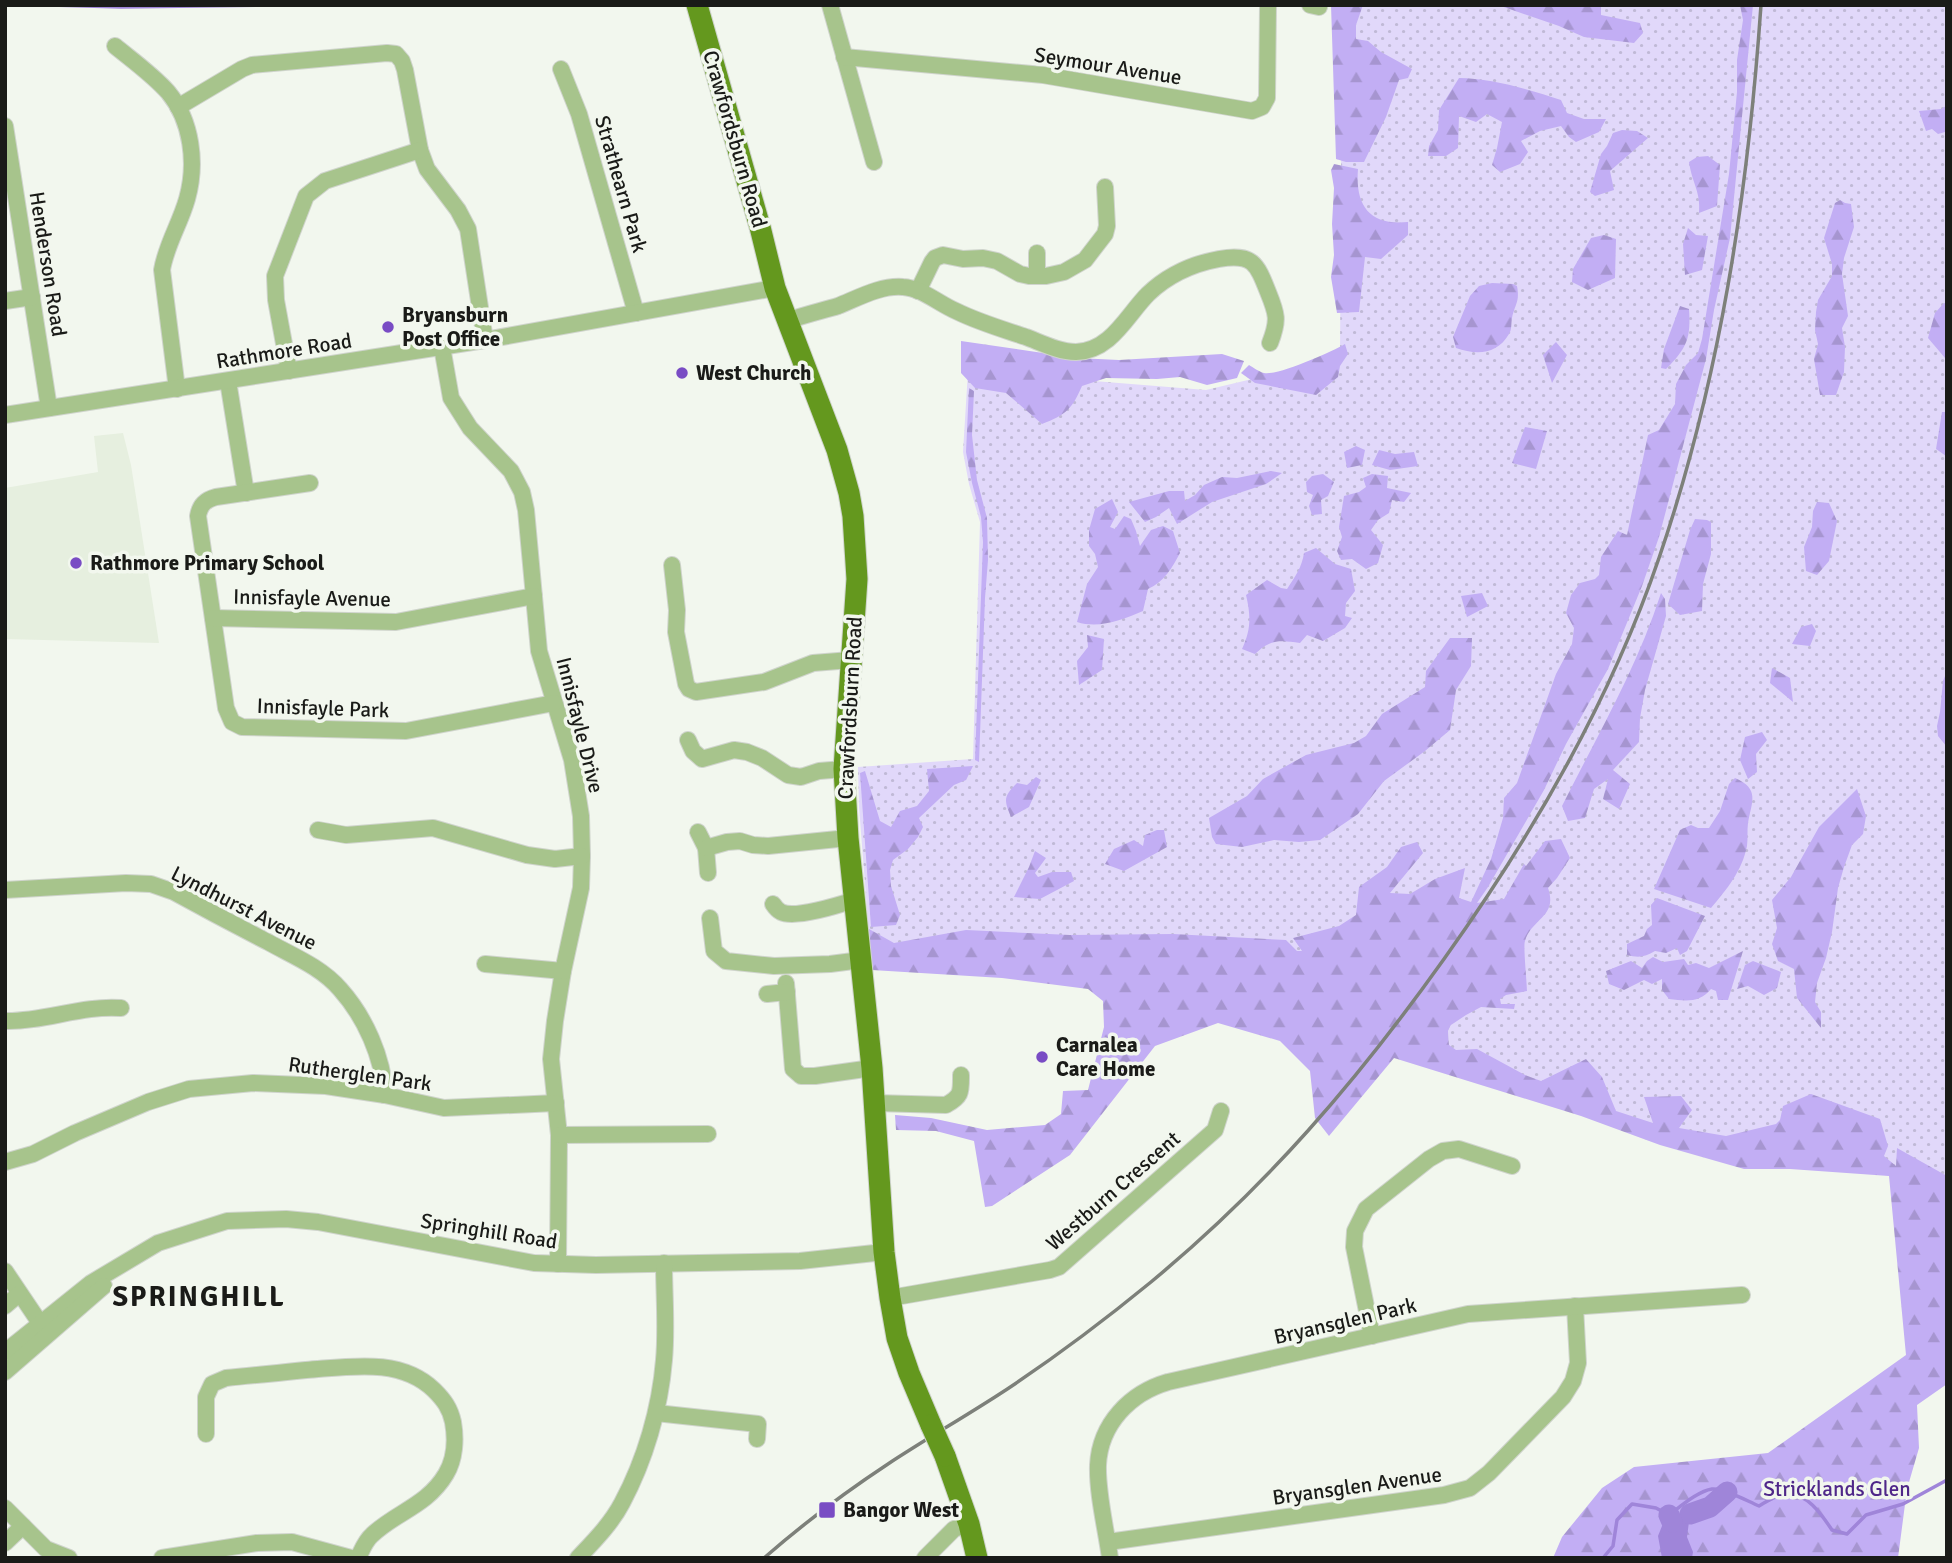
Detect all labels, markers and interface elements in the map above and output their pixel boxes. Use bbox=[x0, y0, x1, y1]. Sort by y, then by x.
street label: Seymour Avenue bbox=[1032, 42, 1184, 90]
street label: Crawfordsburn Road bbox=[697, 47, 773, 231]
street label: Strathearn Park bbox=[589, 113, 653, 256]
street label: Henderson Road bbox=[24, 190, 72, 338]
place label: Bryansburn Post Office bbox=[402, 302, 508, 352]
marker: Bryansburn Post Office bbox=[380, 319, 396, 335]
street label: Rathmore Road bbox=[214, 327, 354, 375]
place label: West Church bbox=[696, 360, 812, 386]
marker: West Church bbox=[674, 365, 690, 381]
place label: Rathmore Primary School bbox=[90, 550, 325, 576]
marker: Rathmore Primary School bbox=[68, 555, 84, 571]
street label: Innisfayle Avenue bbox=[233, 584, 391, 612]
street label: Crawfordsburn Road bbox=[832, 616, 868, 800]
street label: Innisfayle Drive bbox=[551, 654, 609, 796]
street label: Innisfayle Park bbox=[256, 693, 390, 723]
street label: Lyndhurst Avenue bbox=[167, 860, 321, 956]
place label: Carnalea Care Home bbox=[1056, 1032, 1155, 1082]
marker: Carnalea Care Home bbox=[1034, 1049, 1050, 1065]
street label: Rutherglen Park bbox=[287, 1051, 434, 1097]
street label: Westburn Crescent bbox=[1041, 1126, 1185, 1256]
street label: Springhill Road bbox=[419, 1207, 559, 1255]
district label: SPRINGHILL bbox=[112, 1280, 286, 1314]
street label: Bryansglen Park bbox=[1271, 1292, 1419, 1350]
street label: Bryansglen Avenue bbox=[1271, 1461, 1443, 1511]
park label: Stricklands Glen bbox=[1763, 1476, 1911, 1502]
place label: Bangor West bbox=[843, 1497, 959, 1523]
marker: Bangor West bbox=[817, 1500, 837, 1520]

